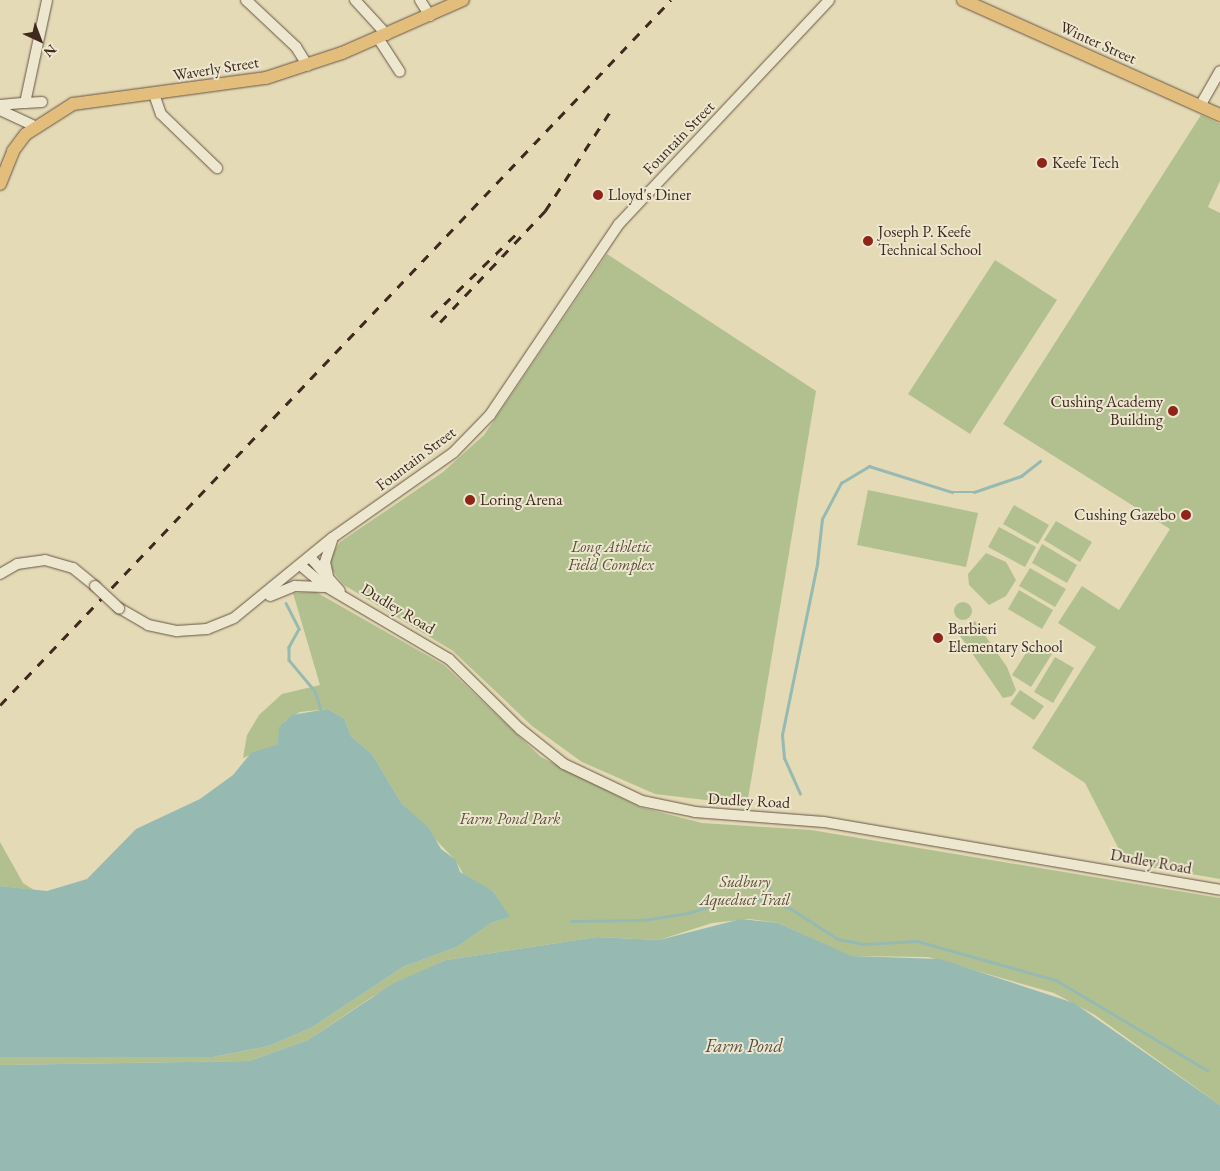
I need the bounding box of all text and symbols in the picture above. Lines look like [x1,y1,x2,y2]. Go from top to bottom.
north arrow [15,15,65,65]
street label: Winter Street [1057,18,1139,68]
text: N [40,41,61,61]
street label: Waverly Street [172,53,260,85]
street label: Fountain Street [639,97,719,179]
place label: Keefe Tech [1052,153,1119,173]
marker: Keefe Tech [1036,157,1048,169]
place label: Lloyd's Diner [608,185,691,205]
marker: Lloyd's Diner [592,189,604,201]
place label: Joseph P. Keefe Technical School [878,222,982,260]
marker: Joseph P. Keefe Technical School [862,235,874,247]
place label: Cushing Academy Building [1050,392,1163,430]
marker: Cushing Academy Building [1167,405,1179,417]
street label: Fountain Street [372,423,460,495]
place label: Loring Arena [480,490,563,510]
marker: Loring Arena [464,494,476,506]
place label: Cushing Gazebo [1074,505,1176,525]
marker: Cushing Gazebo [1180,509,1192,521]
park label: Long Athletic Field Complex [568,537,654,575]
street label: Dudley Road [358,580,438,638]
place label: Barbieri Elementary School [948,619,1063,657]
marker: Barbieri Elementary School [932,632,944,644]
street label: Dudley Road [707,789,791,813]
park label: Farm Pond Park [459,809,561,829]
street label: Dudley Road [1109,845,1193,879]
park label: Sudbury Aqueduct Trail [700,872,790,910]
water label: Farm Pond [705,1035,783,1057]

